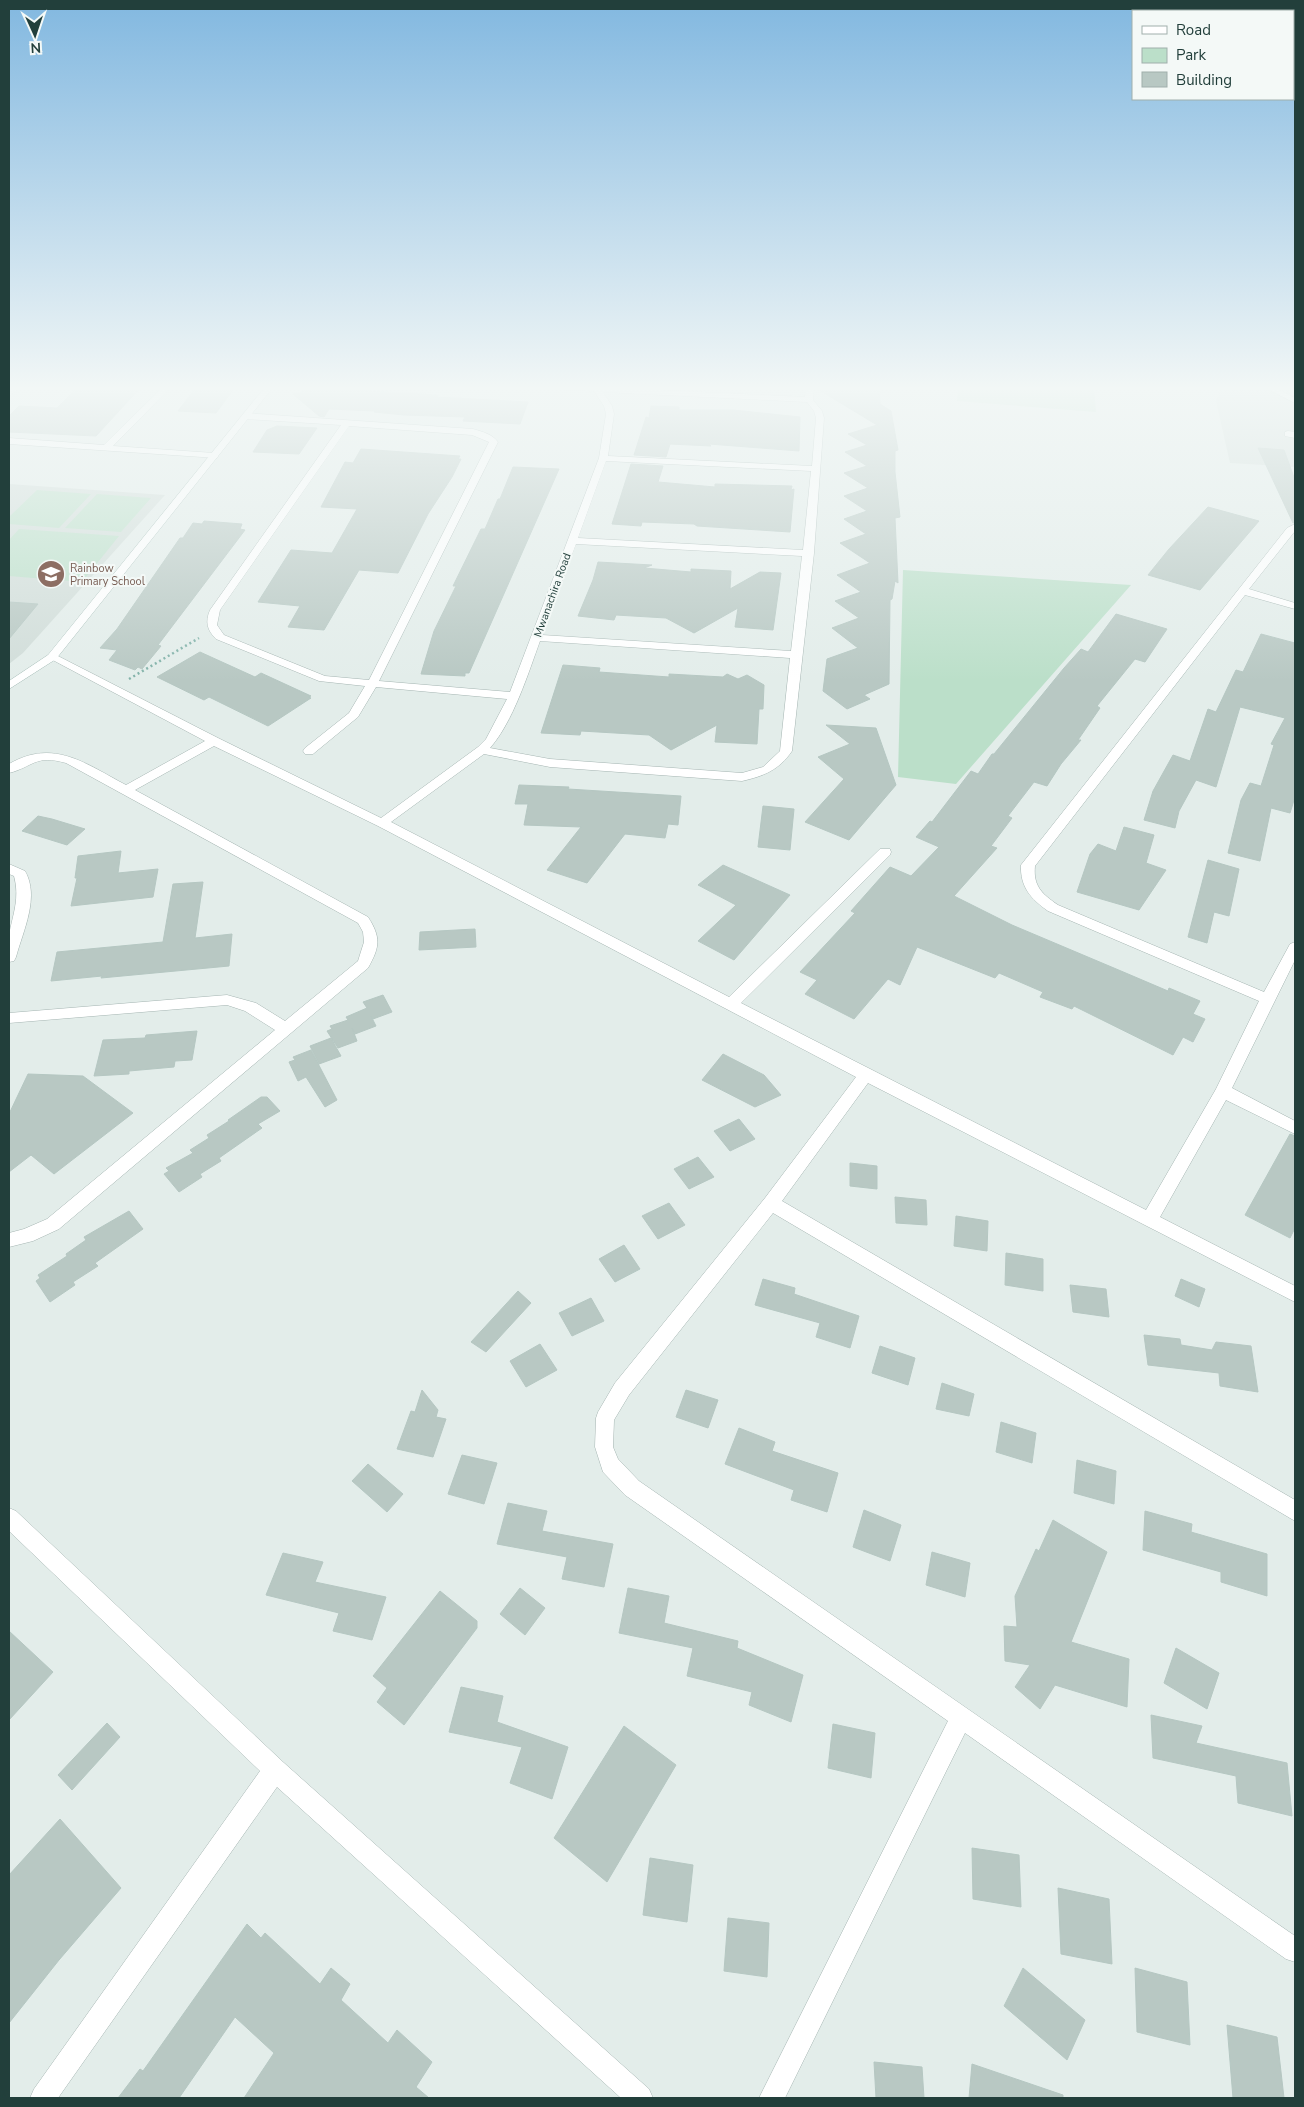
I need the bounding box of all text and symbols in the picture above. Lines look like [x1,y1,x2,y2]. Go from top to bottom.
north arrow [10,10,60,60]
legend [1132,10,1294,100]
text: Road [1176,20,1211,40]
text: N [30,38,41,57]
text: Park [1176,45,1206,65]
text: Building [1176,70,1232,90]
street label: Mwanachira Road [530,551,575,639]
school or university icon: Rainbow Primary School [36,559,66,589]
place label: Rainbow Primary School [70,561,146,589]

